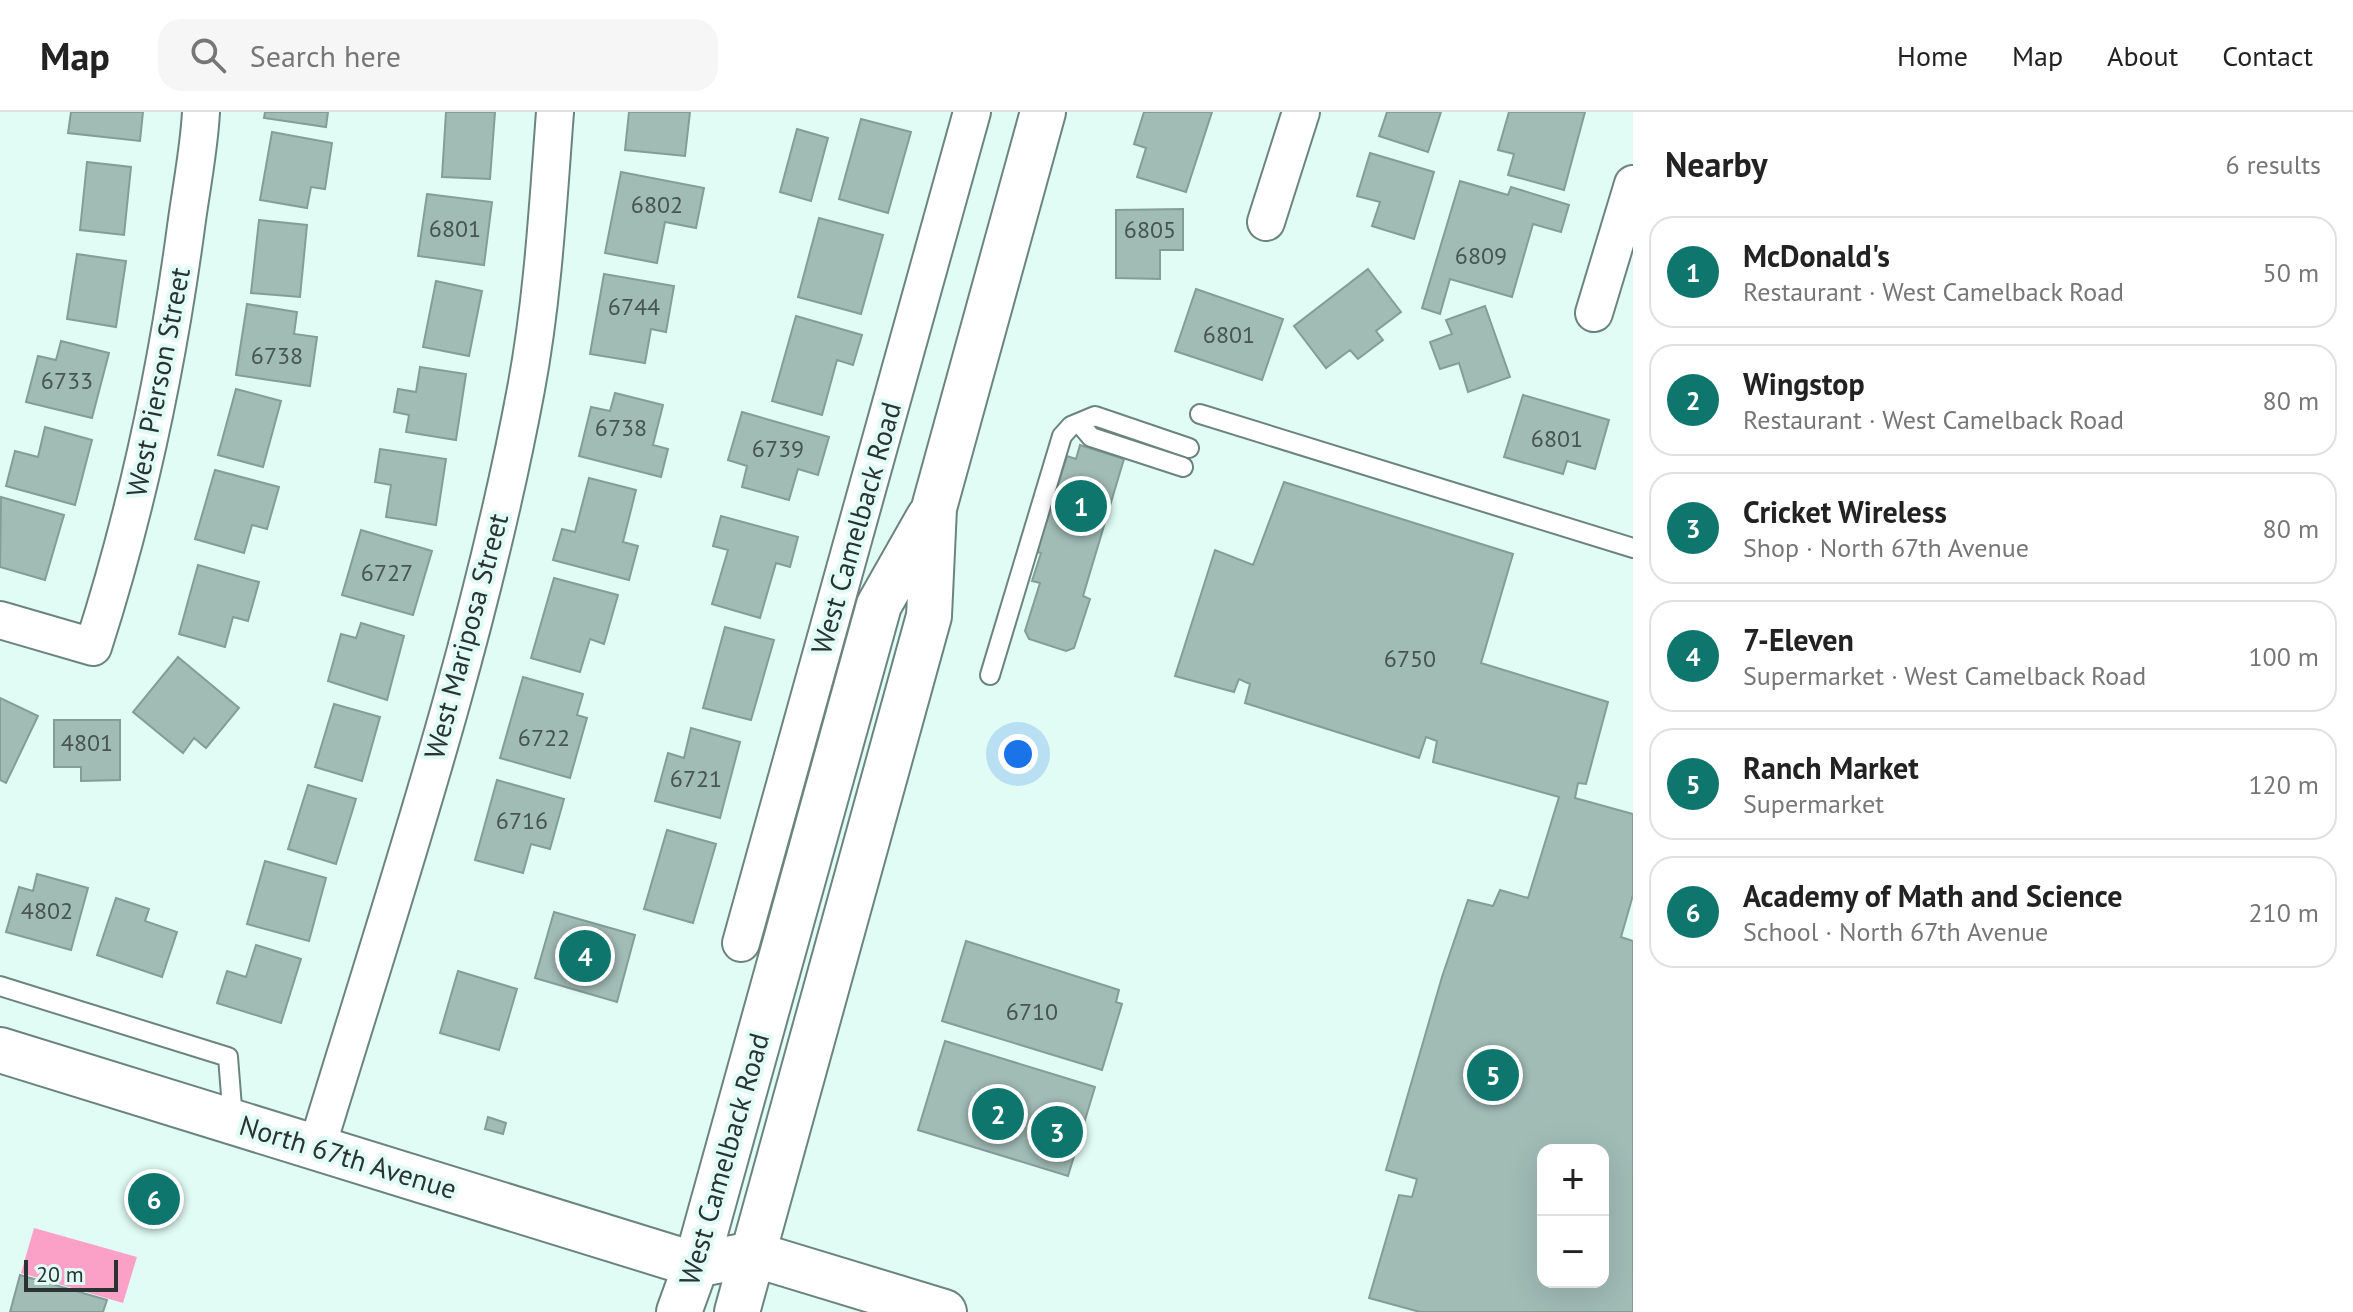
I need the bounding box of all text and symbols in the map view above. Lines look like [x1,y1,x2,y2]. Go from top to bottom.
search box [158,19,718,91]
text: Map [40,31,110,80]
icon: search [186,33,230,77]
text: Search here [250,36,401,75]
text: Home [1897,37,1968,74]
text: Map [2012,37,2063,74]
text: About [2107,37,2178,74]
text: Contact [2222,37,2313,74]
text: Nearby [1665,142,1767,186]
text: 6 results [2226,148,2321,181]
house number: 6802 [631,189,683,220]
house number: 6801 [429,213,481,244]
house number: 6805 [1124,214,1176,245]
text: McDonald's [1743,236,1890,275]
house number: 6809 [1455,240,1507,271]
text: 1 [1686,256,1700,289]
text: 50 m [2263,256,2319,289]
street label: West Pierson Street [117,264,198,500]
text: Restaurant · West Camelback Road [1743,275,2124,308]
house number: 6744 [608,291,660,322]
house number: 6801 [1203,319,1255,350]
house number: 6738 [251,340,303,371]
text: Wingstop [1743,364,1865,403]
house number: 6733 [41,365,93,396]
text: 2 [1686,384,1700,417]
text: 80 m [2263,384,2319,417]
street label: West Camelback Road [802,398,909,658]
text: Restaurant · West Camelback Road [1743,403,2124,436]
house number: 6738 [595,412,647,443]
house number: 6801 [1531,423,1583,454]
house number: 6739 [752,433,804,464]
pin: 1 [1055,476,1107,536]
text: Cricket Wireless [1743,492,1947,531]
street label: West Mariposa Street [415,508,516,763]
text: 3 [1686,512,1700,545]
text: 80 m [2263,512,2319,545]
text: Shop · North 67th Avenue [1743,531,2029,564]
house number: 6727 [361,557,413,588]
text: 7-Eleven [1743,620,1854,659]
text: 4 [1686,640,1700,673]
text: 100 m [2248,640,2319,673]
house number: 6750 [1384,643,1436,674]
text: Supermarket · West Camelback Road [1743,659,2146,692]
house number: 6722 [518,722,570,753]
house number: 4801 [61,727,113,758]
your location [998,734,1038,774]
text: Ranch Market [1743,748,1919,787]
house number: 6721 [670,763,722,794]
text: 5 [1686,768,1700,801]
text: 120 m [2248,768,2319,801]
text: Supermarket [1743,787,1884,820]
house number: 6716 [496,805,548,836]
text: Academy of Math and Science [1743,876,2122,915]
house number: 4802 [21,895,73,926]
text: 6 [1686,896,1700,929]
text: 210 m [2248,896,2319,929]
text: School · North 67th Avenue [1743,915,2048,948]
pin: 4 [559,926,611,986]
house number: 6710 [1006,996,1058,1027]
street label: West Camelback Road [670,1029,777,1289]
pin: 5 [1467,1045,1519,1105]
pin: 2 [972,1084,1024,1144]
pin: 3 [1031,1102,1083,1162]
street label: North 67th Avenue [235,1106,461,1207]
map controls [1537,1144,1609,1288]
button: + [1537,1144,1609,1216]
pin: 6 [128,1169,180,1229]
button: − [1537,1216,1609,1288]
scale bar [24,1256,118,1292]
text: 20 m [36,1260,84,1288]

